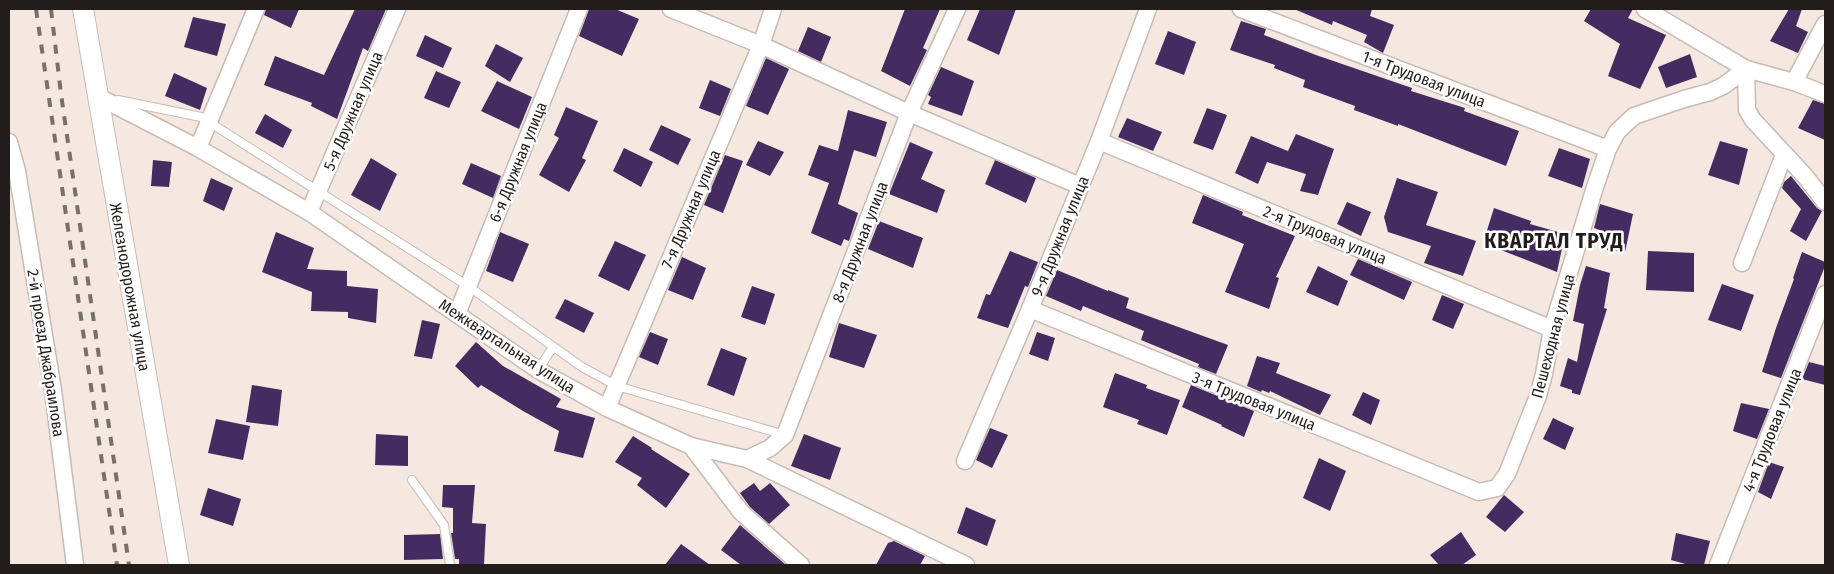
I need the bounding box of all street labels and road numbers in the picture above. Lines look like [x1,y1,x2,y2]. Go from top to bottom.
street label: 1-я Трудовая улица [1360,47,1488,111]
street label: 5-я Дружная улица [319,48,387,173]
street label: 6-я Дружная улица [485,99,551,225]
street label: 7-я Дружная улица [657,147,725,271]
street label: 9-я Дружная улица [1027,173,1093,299]
street label: 8-я Дружная улица [828,179,892,305]
street label: Железнодорожная улица [106,201,154,373]
street label: 2-я Трудовая улица [1261,202,1390,268]
street label: 2-й проезд Джабраилова [23,268,69,438]
street label: Пешеходная улица [1527,272,1579,400]
street label: Межквартальная улица [435,295,579,397]
street label: 4-я Трудовая улица [1738,365,1806,495]
street label: 3-я Трудовая улица [1190,368,1319,434]

